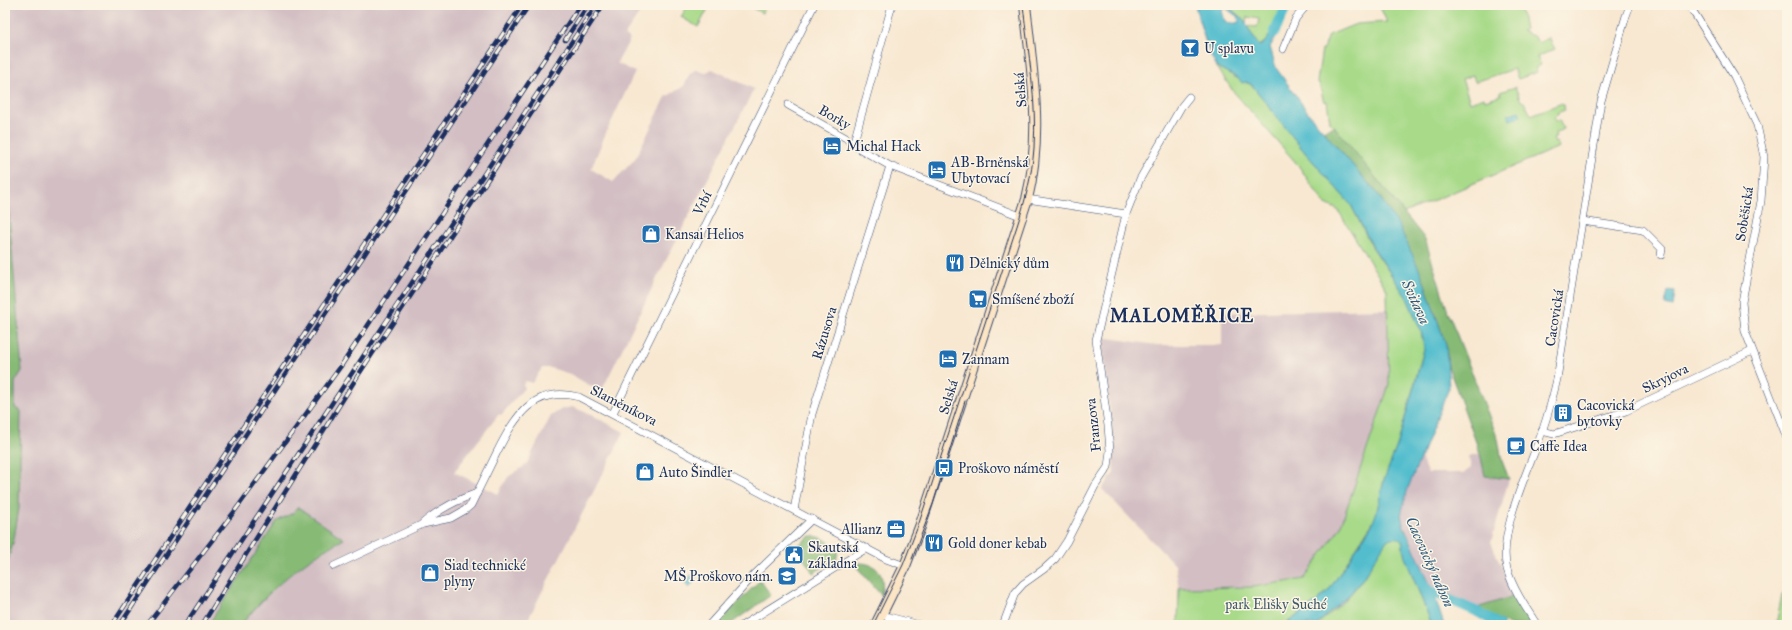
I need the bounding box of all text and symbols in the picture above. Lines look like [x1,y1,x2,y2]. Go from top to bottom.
bar icon: U splavu [1179,37,1201,59]
place label: U splavu [1204,40,1254,57]
street label: Selská [1010,72,1030,108]
street label: Borky [816,101,854,134]
hotel icon: Michal Hack [821,135,843,157]
place label: Michal Hack [846,138,922,155]
place label: AB-Brněnská Ubytovací [950,154,1028,187]
hotel icon: AB-Brněnská Ubytovací [926,159,948,181]
street label: Soběšická [1732,185,1757,243]
street label: Vrbí [689,187,716,219]
shop icon: Kansai Helios [640,223,662,245]
place label: Kansai Helios [665,226,744,243]
restaurant icon: Dělnický dům [944,252,966,274]
place label: Dělnický dům [969,255,1050,272]
water label: Svitava [1397,276,1434,327]
supermarket icon: Smíšené zboží [967,288,989,310]
street label: Cacovická [1542,288,1567,348]
place label: Smíšené zboží [992,291,1075,308]
district label: MALOMĚŘICE [1110,304,1254,327]
street label: Rázusova [808,305,841,362]
hotel icon: Zannam [937,348,959,370]
place label: Zannam [962,351,1010,368]
street label: Skryjova [1639,360,1691,397]
street label: Selská [935,378,962,416]
street label: Slaměníkova [588,381,660,430]
street label: Franzova [1082,397,1105,453]
place label: Cacovická bytovky [1577,397,1634,430]
building icon: Cacovická bytovky [1552,402,1574,424]
cafe icon: Caffe Idea [1505,435,1527,457]
place label: Caffe Idea [1530,438,1587,455]
bus stop icon: Proškovo náměstí [933,457,955,479]
place label: Proškovo náměstí [958,460,1060,477]
shop icon: Auto Šindler [634,461,656,483]
place label: Auto Šindler [658,462,733,481]
water label: Cacovický náhon [1402,514,1458,610]
office icon: Allianz [885,518,907,540]
place label: Allianz [840,521,883,538]
restaurant icon: Gold doner kebab [923,532,945,554]
place label: Gold doner kebab [948,535,1047,552]
place label: Skautská základna [808,539,858,572]
public building icon: Skautská základna [783,544,805,566]
place label: Siad technické plyny [443,557,526,590]
shop icon: Siad technické plyny [419,562,441,584]
school or university icon: MŠ Proškovo nám. [776,565,798,587]
place label: MŠ Proškovo nám. [664,566,773,585]
park label: park Elišky Suché [1224,596,1327,613]

